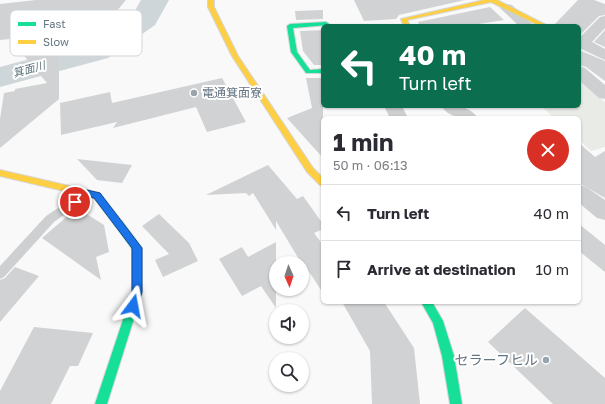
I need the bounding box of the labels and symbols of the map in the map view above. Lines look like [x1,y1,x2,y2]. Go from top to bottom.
legend [10,10,142,56]
text: Fast [43,17,66,30]
text: Slow [43,35,69,48]
water label: 箕面川 [11,58,47,79]
place label: 電通箕面寮 [202,85,262,100]
marker: 電通箕面寮 [189,88,199,98]
pin [58,185,92,219]
north arrow [269,256,309,296]
position arrow [112,285,154,327]
place label: セラーフヒル [455,351,538,368]
marker: セラーフヒル [541,355,551,365]

